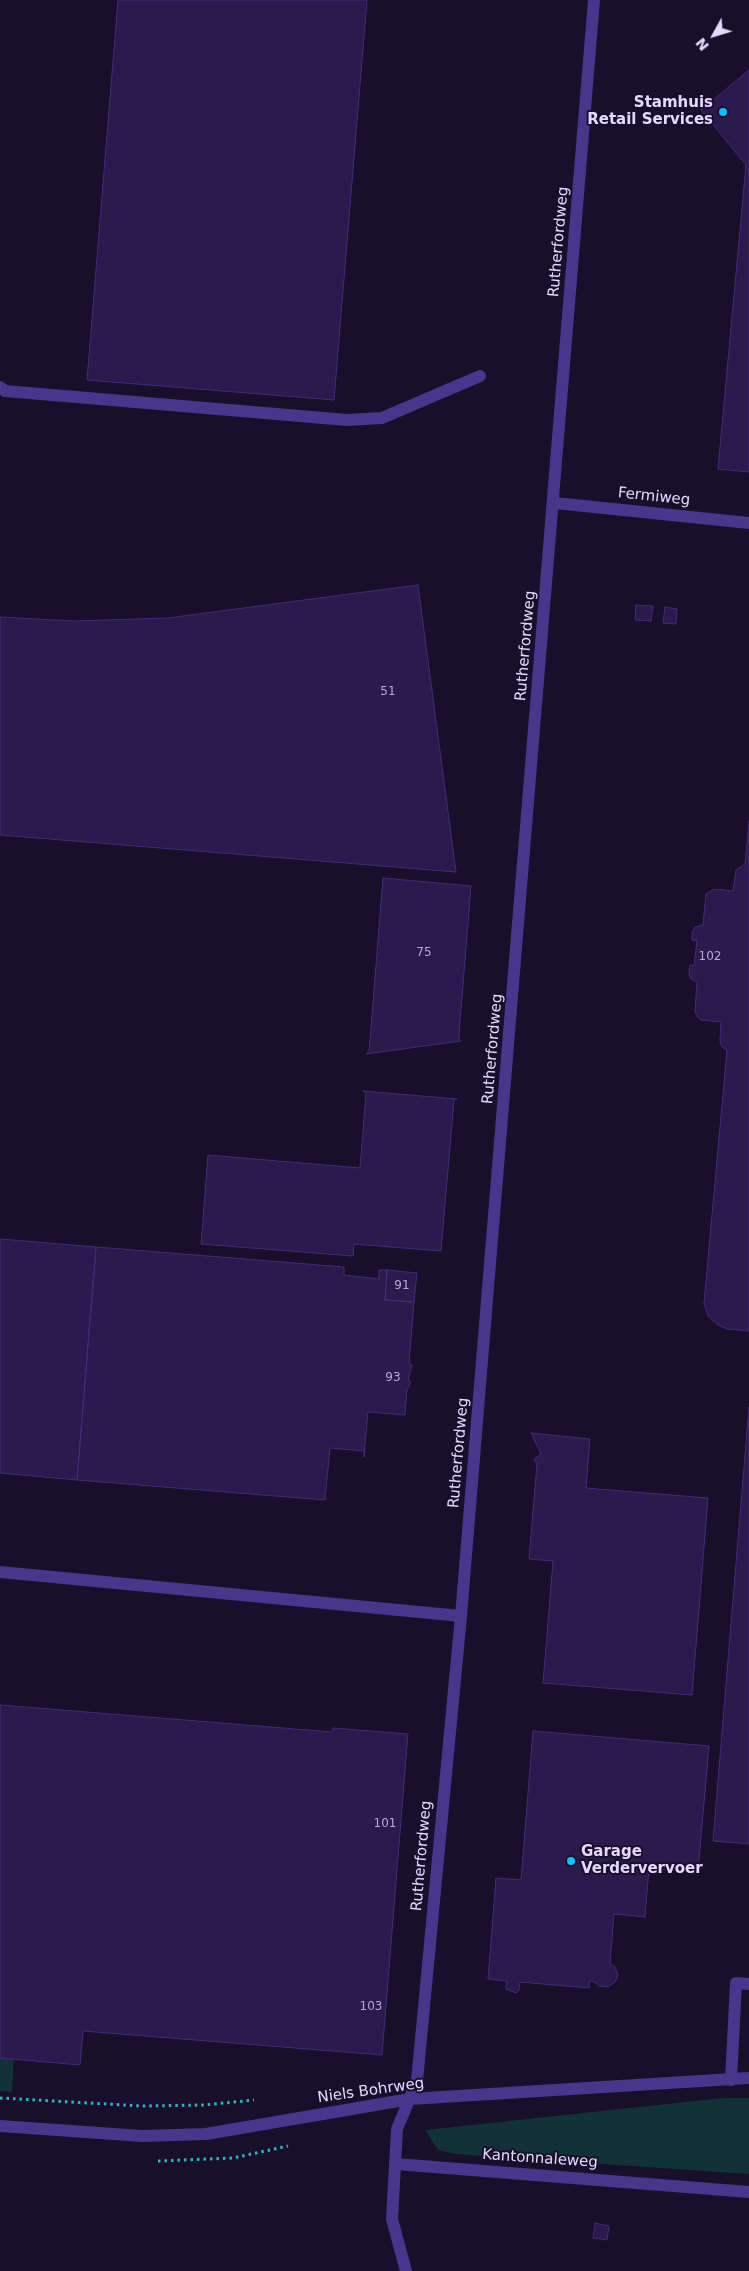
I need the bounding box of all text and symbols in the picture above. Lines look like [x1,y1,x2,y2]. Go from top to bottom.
north arrow [689,10,739,60]
text: N [692,35,712,54]
place label: Stamhuis Retail Services [587,94,713,129]
marker: Stamhuis Retail Services [717,106,729,118]
street label: Rutherfordweg [545,186,573,298]
street label: Fermiweg [617,484,691,510]
street label: Rutherfordweg [512,590,540,702]
house number: 51 [380,685,396,699]
house number: 75 [416,946,432,960]
house number: 102 [699,950,721,964]
street label: Rutherfordweg [479,993,507,1105]
house number: 91 [394,1279,410,1293]
house number: 93 [385,1371,401,1385]
street label: Rutherfordweg [445,1397,473,1509]
street label: Rutherfordweg [408,1800,436,1912]
house number: 101 [374,1817,396,1831]
place label: Garage Verdervervoer [581,1843,703,1878]
marker: Garage Verdervervoer [565,1855,577,1867]
house number: 103 [360,2000,382,2014]
street label: Niels Bohrweg [317,2075,425,2107]
street label: Kantonnaleweg [482,2146,598,2172]

